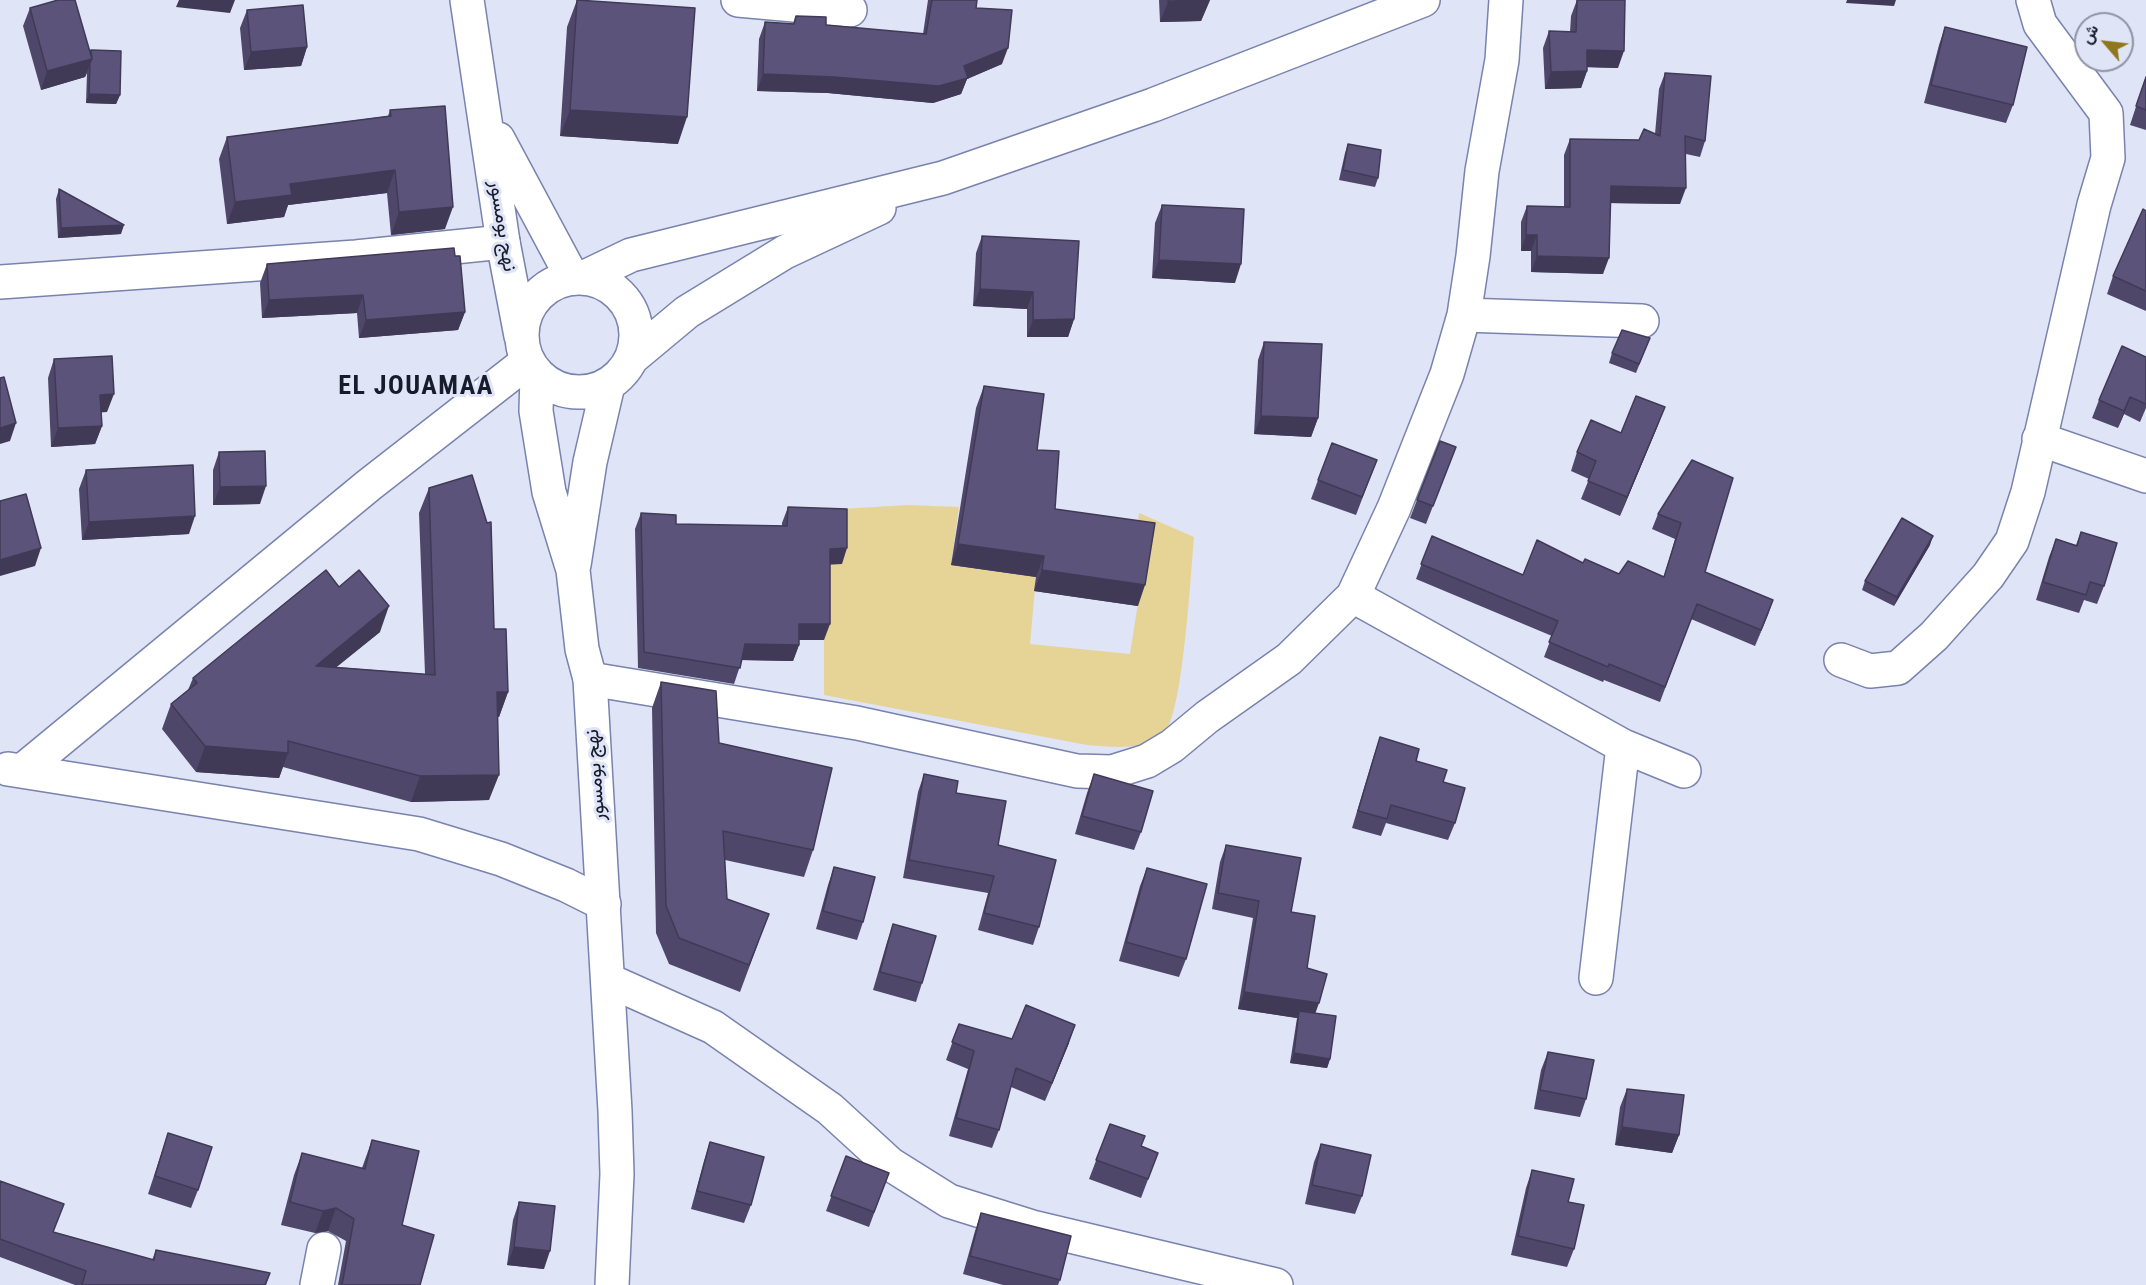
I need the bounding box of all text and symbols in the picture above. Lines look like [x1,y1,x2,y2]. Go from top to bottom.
north arrow [2074,12,2134,72]
text: ش [2077,21,2102,47]
street label: نهج بومسور [483,179,521,273]
district label: EL JOUAMAA [338,371,494,403]
street label: نهج بومسور [581,728,611,822]

